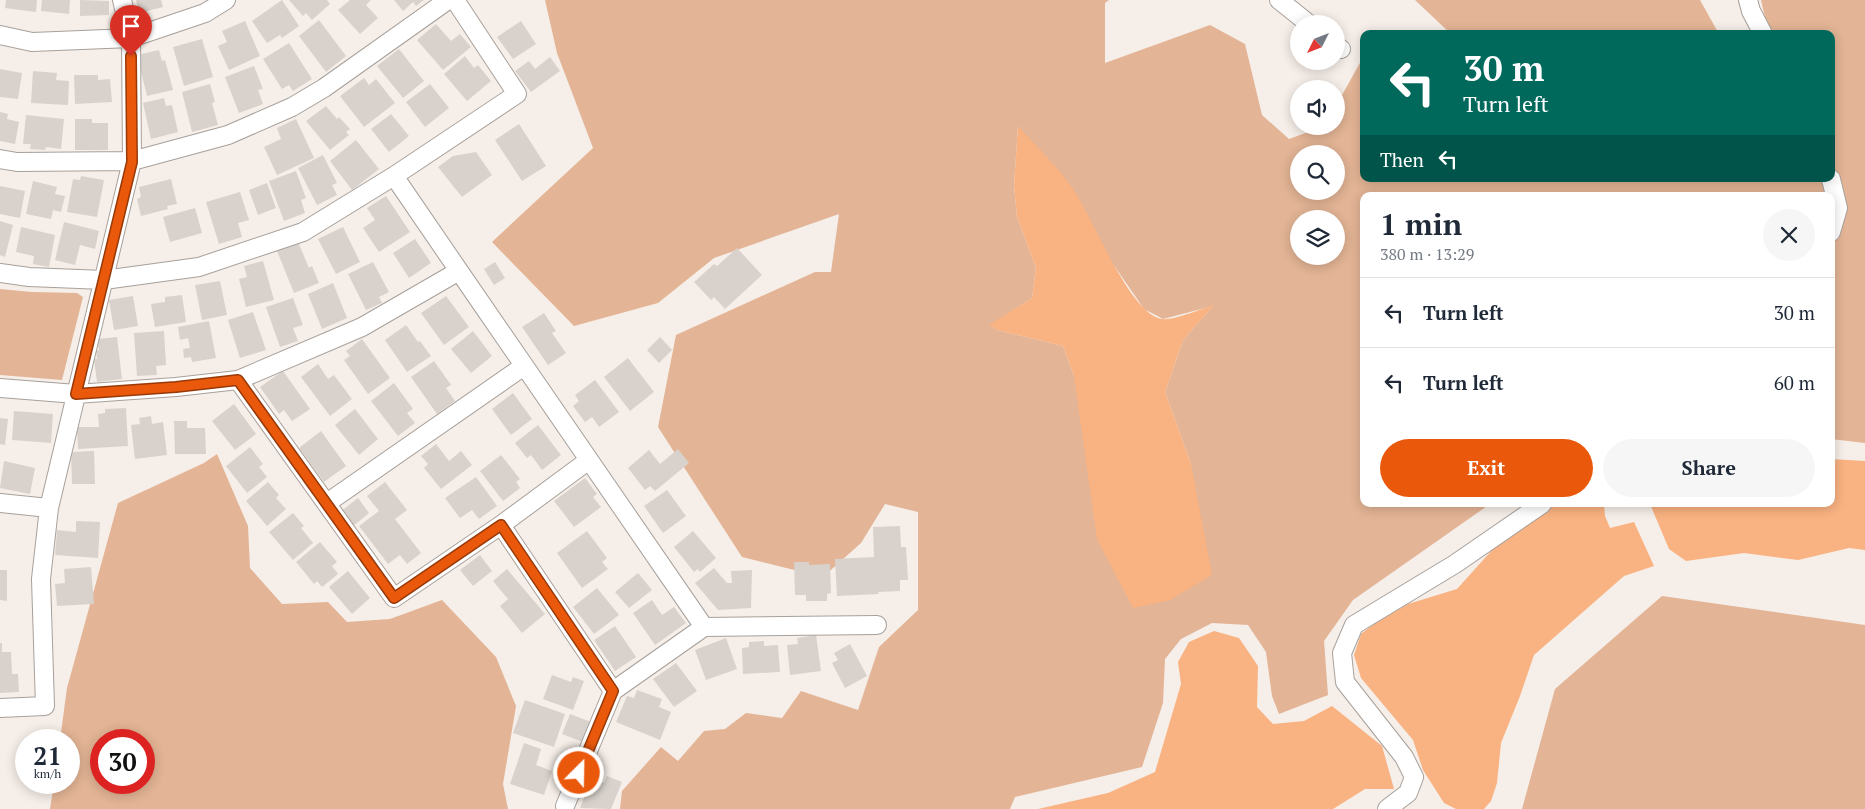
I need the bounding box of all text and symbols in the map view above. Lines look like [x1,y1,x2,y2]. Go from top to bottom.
pin [110,5,152,56]
icon: arrive [117,12,145,40]
north arrow [1290,15,1345,70]
map controls [1290,15,1345,265]
text: 30 m [1463,45,1544,91]
icon: left [1380,50,1445,115]
button: sound [1290,80,1345,135]
text: Turn left [1463,89,1549,118]
button: search [1290,145,1345,200]
icon: left [1434,145,1462,173]
text: Then [1380,147,1424,172]
text: 1 min [1380,204,1462,244]
button: close [1763,209,1815,261]
button: layers [1290,210,1345,265]
text: 380 m · 13:29 [1380,243,1474,265]
icon: left [1380,299,1408,327]
text: Turn left [1423,300,1504,325]
text: 30 m [1774,300,1815,325]
icon: left [1380,369,1408,397]
text: Turn left [1423,370,1504,395]
text: 60 m [1774,370,1815,395]
button: Exit [1380,439,1593,497]
button: Share [1603,439,1815,497]
speed limit sign: 30 [90,729,155,794]
text: 21 [33,739,62,772]
position arrow [552,746,604,798]
text: km/h [34,766,61,781]

